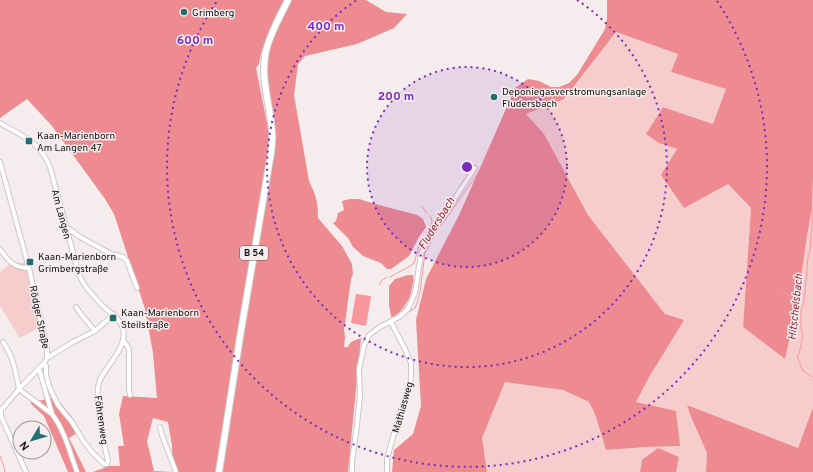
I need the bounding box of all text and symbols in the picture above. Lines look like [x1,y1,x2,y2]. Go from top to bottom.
marker: Grimberg [179,7,189,17]
place label: Grimberg [192,7,234,20]
text: 400 m [307,19,345,35]
text: 600 m [177,33,213,49]
place label: Deponiegasverstromungsanlage Fludersbach [502,86,646,111]
text: 200 m [378,89,414,105]
marker: Deponiegasverstromungsanlage Fludersbach [489,92,499,102]
place label: Kaan-Marienborn Am Langen 47 [37,130,115,155]
marker: Kaan-Marienborn Am Langen 47 [24,136,34,146]
centre of rings [460,160,474,174]
street label: Am Langen [48,188,73,241]
water label: Fludersbach [415,195,458,252]
road number: B 54 [240,246,268,260]
place label: Kaan-Marienborn Grimbergstraße [38,251,116,276]
marker: Kaan-Marienborn Grimbergstraße [25,257,35,267]
water label: Hitschelsbach [786,273,806,341]
street label: Rödger Straße [25,284,52,350]
place label: Kaan-Marienborn Steilstraße [121,307,199,332]
marker: Kaan-Marienborn Steilstraße [108,313,118,323]
street label: Mathiasweg [390,380,417,435]
street label: Föhrenweg [91,395,110,446]
north arrow [12,420,52,460]
text: N [17,438,33,453]

